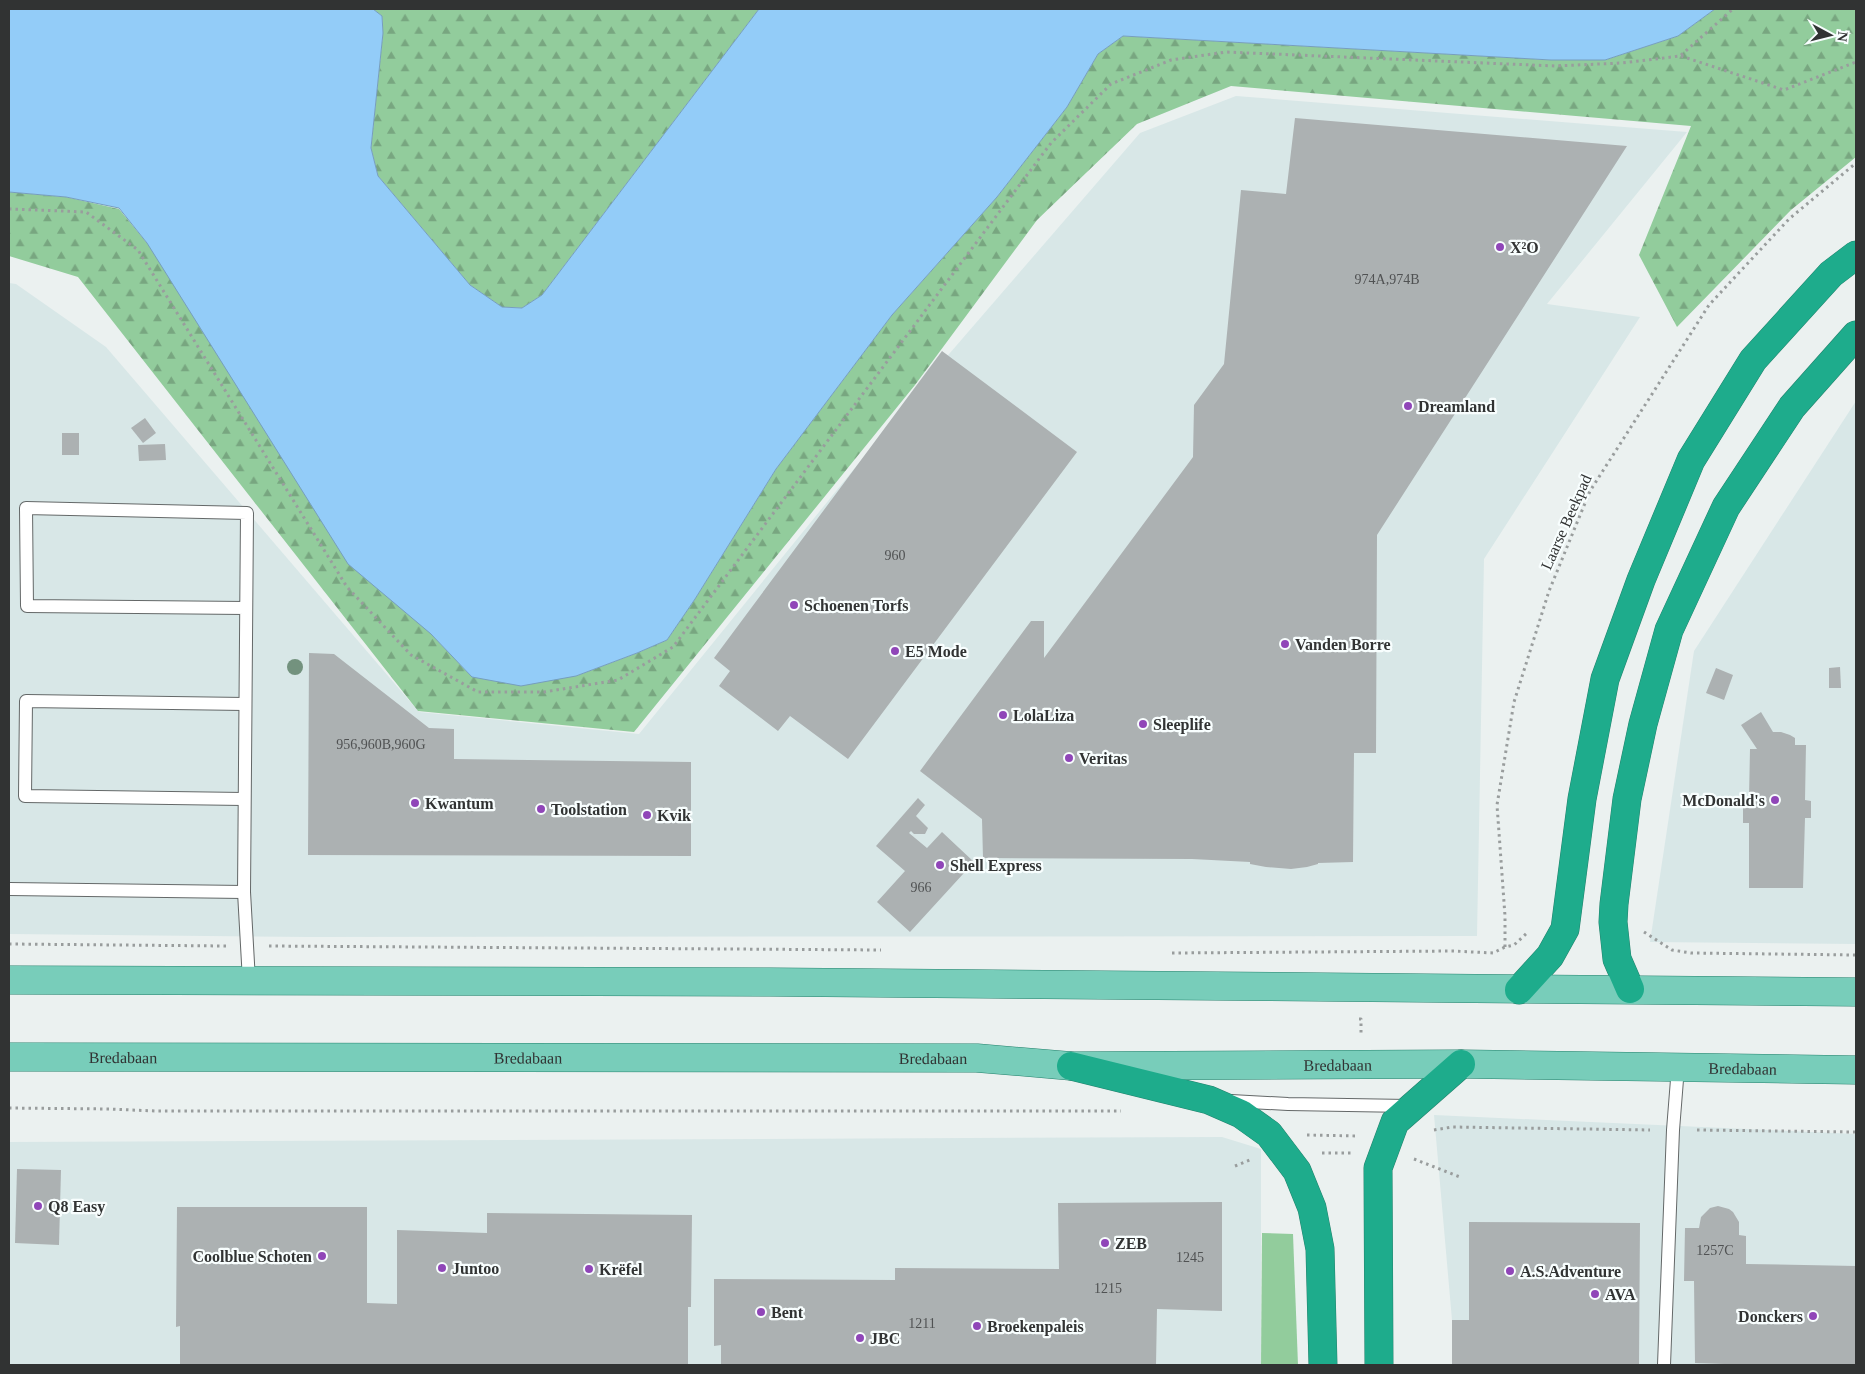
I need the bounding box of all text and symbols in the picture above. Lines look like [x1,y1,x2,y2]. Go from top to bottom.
north arrow [1805,10,1855,60]
text: N [1834,31,1850,42]
place label: X²O [1510,239,1539,256]
marker: X²O [1494,241,1506,253]
house number: 974A,974B [1355,272,1419,287]
place label: Dreamland [1418,398,1495,415]
marker: Dreamland [1402,400,1414,412]
street label: Laarse Beekpad [1537,472,1596,573]
house number: 960 [885,548,906,563]
place label: Schoenen Torfs [804,597,908,614]
marker: Schoenen Torfs [788,599,800,611]
place label: Vanden Borre [1295,636,1391,653]
marker: Vanden Borre [1279,638,1291,650]
place label: E5 Mode [905,643,967,660]
marker: E5 Mode [889,645,901,657]
place label: LolaLiza [1013,707,1074,724]
marker: LolaLiza [997,709,1009,721]
place label: Sleeplife [1153,716,1211,734]
marker: Sleeplife [1137,718,1149,730]
house number: 956,960B,960G [336,737,426,752]
place label: Veritas [1079,750,1127,767]
marker: Veritas [1063,752,1075,764]
place label: McDonald's [1682,792,1765,809]
marker: McDonald's [1769,794,1781,806]
place label: Kwantum [425,795,494,812]
marker: Kwantum [409,797,421,809]
place label: Toolstation [551,801,627,818]
marker: Toolstation [535,803,547,815]
place label: Kvik [657,807,691,824]
marker: Kvik [641,809,653,821]
place label: Shell Express [950,857,1042,875]
marker: Shell Express [934,859,946,871]
house number: 966 [911,880,932,895]
street label: Bredabaan [89,1049,157,1066]
street label: Bredabaan [494,1049,562,1066]
street label: Bredabaan [899,1049,967,1066]
street label: Bredabaan [1303,1056,1372,1073]
street label: Bredabaan [1708,1059,1777,1077]
place label: Q8 Easy [48,1198,105,1216]
marker: Q8 Easy [32,1200,44,1212]
place label: ZEB [1115,1235,1147,1252]
marker: ZEB [1099,1237,1111,1249]
house number: 1257C [1696,1243,1734,1258]
place label: Coolblue Schoten [192,1248,312,1265]
marker: Coolblue Schoten [316,1250,328,1262]
house number: 1245 [1176,1250,1204,1265]
place label: Juntoo [452,1260,499,1277]
place label: Krëfel [599,1261,643,1278]
marker: Juntoo [436,1262,448,1274]
marker: Krëfel [583,1263,595,1275]
place label: A.S.Adventure [1520,1263,1621,1280]
marker: A.S.Adventure [1504,1265,1516,1277]
house number: 1215 [1094,1281,1122,1296]
place label: AVA [1605,1286,1636,1303]
marker: AVA [1589,1288,1601,1300]
place label: Bent [771,1304,804,1321]
marker: Bent [755,1306,767,1318]
place label: Donckers [1738,1308,1803,1325]
marker: Donckers [1807,1310,1819,1322]
house number: 1211 [908,1316,936,1331]
place label: Broekenpaleis [987,1318,1084,1336]
marker: Broekenpaleis [971,1320,983,1332]
place label: JBC [870,1330,900,1347]
marker: JBC [854,1332,866,1344]

